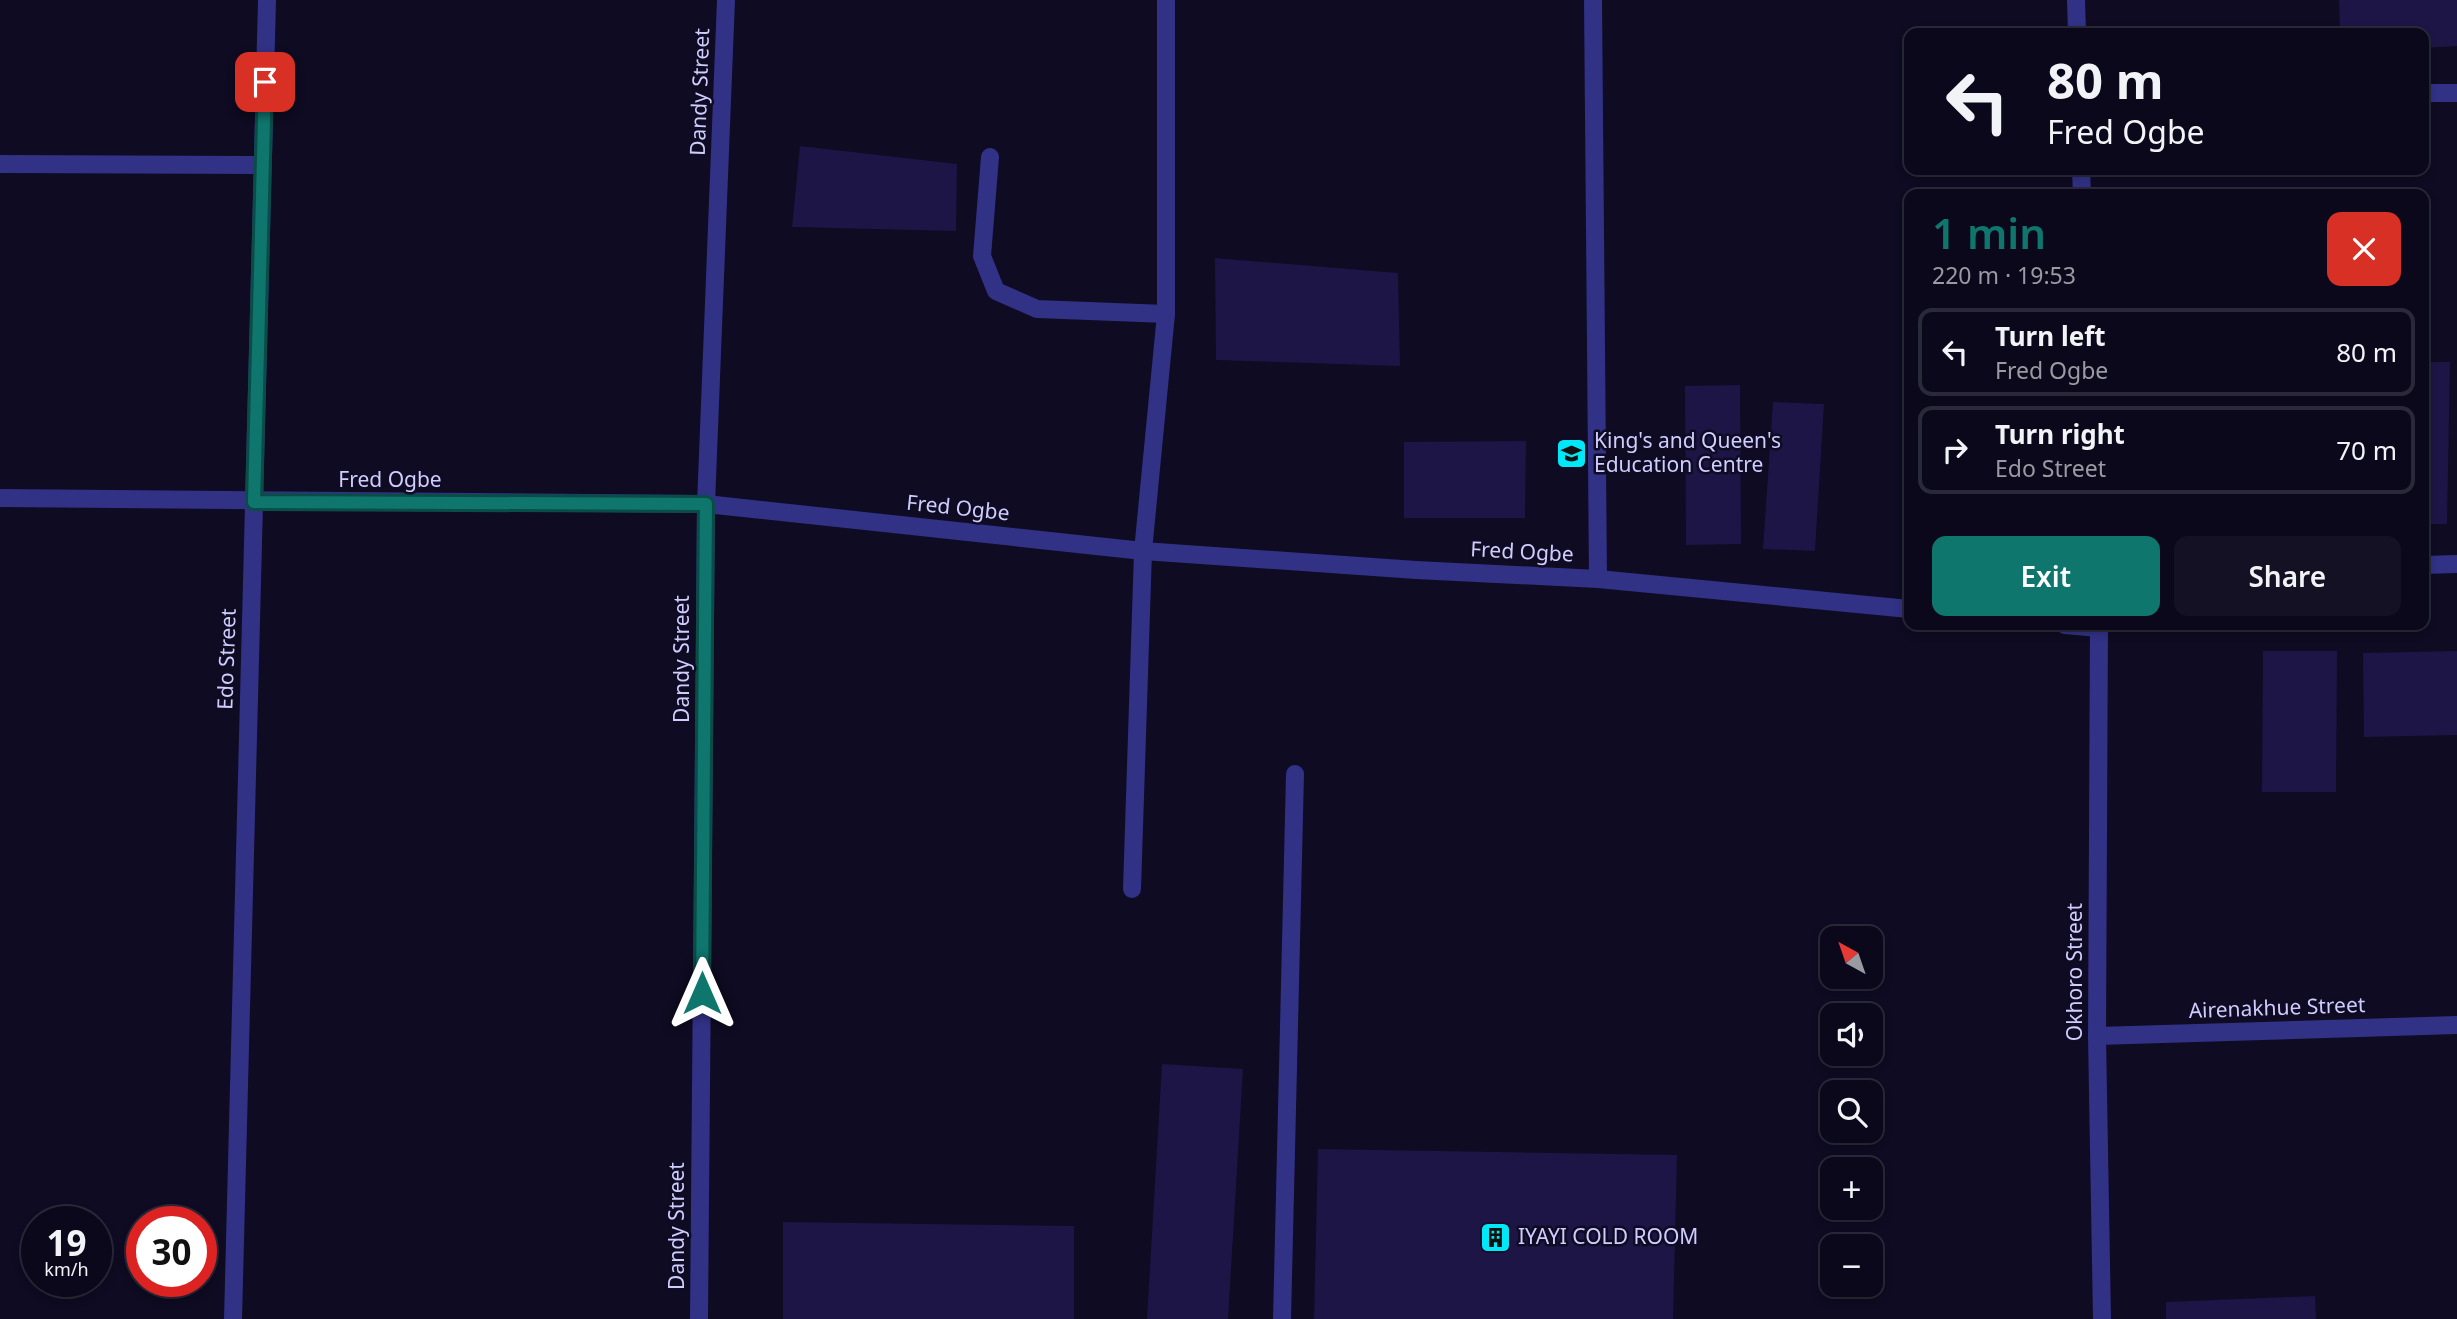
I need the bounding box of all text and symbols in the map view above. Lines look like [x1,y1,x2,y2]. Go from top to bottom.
street label: Dandy Street [683,27,715,156]
text: 80 m [2047,47,2164,113]
pin [235,52,295,112]
icon: left [1932,56,2023,147]
icon: arrive [246,63,284,101]
text: Fred Ogbe [2047,110,2205,153]
text: 1 min [1932,204,2046,261]
button: close [2327,212,2401,286]
text: 220 m · 19:53 [1932,259,2076,291]
text: Turn left [1995,318,2106,354]
icon: left [1936,333,1974,371]
text: 80 m [2336,334,2397,370]
text: Fred Ogbe [1995,354,2108,386]
text: Turn right [1995,416,2125,452]
place label: King's and Queen's Education Centre [1594,426,1781,478]
icon: right [1936,431,1974,469]
text: 70 m [2336,432,2397,468]
school or university icon: King's and Queen's Education Centre [1554,436,1588,470]
text: Edo Street [1995,452,2106,484]
street label: Fred Ogbe [338,465,442,493]
street label: Fred Ogbe [905,488,1011,526]
street label: Fred Ogbe [1470,534,1574,568]
button: Exit [1932,536,2160,616]
button: Share [2174,536,2401,616]
street label: Dandy Street [667,595,695,723]
street label: Edo Street [210,607,242,710]
street label: Okhoro Street [2060,902,2088,1041]
north arrow [1820,926,1883,989]
map controls [1820,926,1883,1297]
position arrow [665,956,739,1030]
street label: Airenakhue Street [2188,990,2366,1024]
button: sound [1820,1003,1883,1066]
button: search [1820,1080,1883,1143]
button: + [1820,1157,1883,1220]
street label: Dandy Street [662,1162,690,1290]
speed limit sign: 30 [126,1206,217,1297]
text: 19 [46,1219,87,1266]
building icon: IYAYI COLD ROOM [1478,1220,1512,1254]
place label: IYAYI COLD ROOM [1518,1222,1698,1250]
button: − [1820,1234,1883,1297]
text: km/h [44,1257,89,1281]

